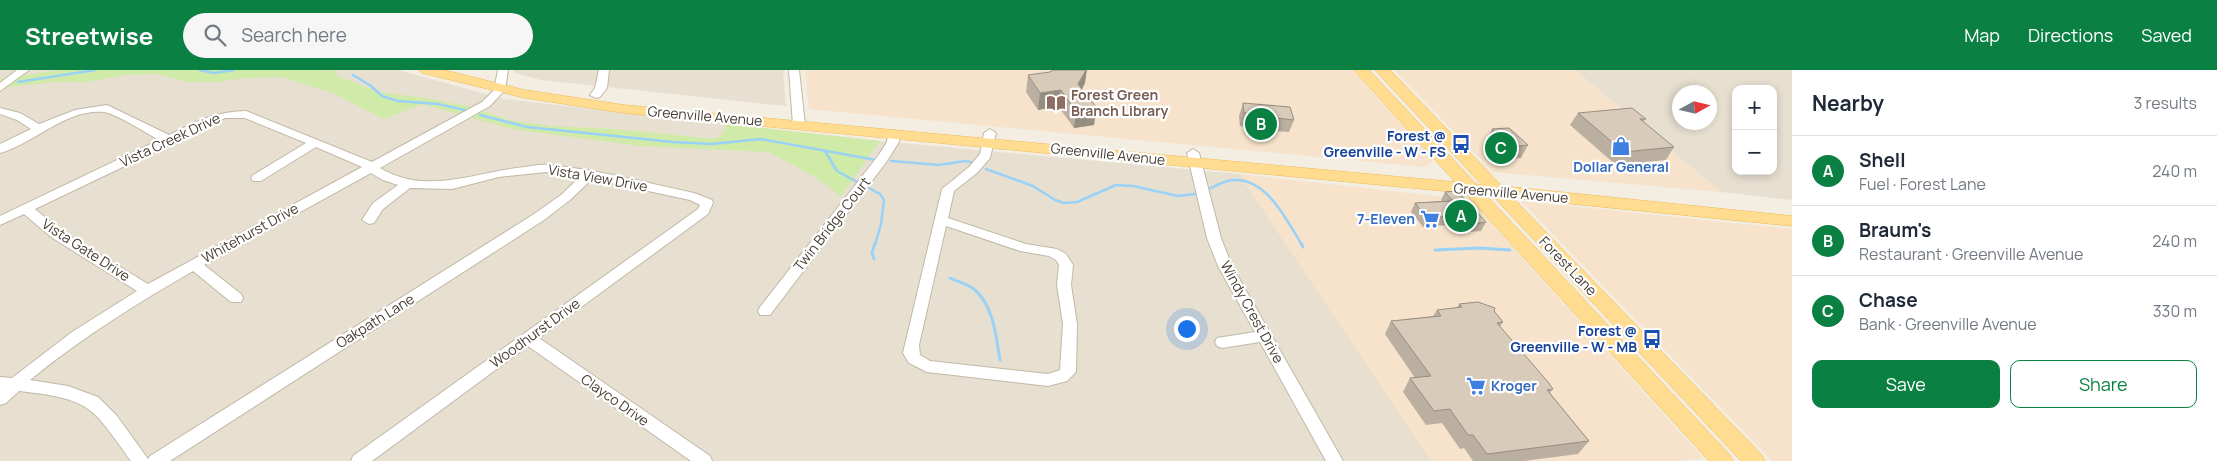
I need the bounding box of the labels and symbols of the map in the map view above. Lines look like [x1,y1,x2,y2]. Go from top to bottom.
place label: Forest Green Branch Library [1071,85,1168,120]
north arrow [1672,85,1717,130]
library icon: Forest Green Branch Library [1045,92,1067,114]
street label: Greenville Avenue [647,101,763,130]
pin: B [1245,105,1277,143]
street label: Vista Creek Drive [116,108,223,171]
place label: Forest @ Greenville - W - FS [1324,126,1446,161]
pin: C [1485,129,1517,167]
bus stop icon: Forest @ Greenville - W - FS [1450,133,1472,155]
shop icon: Dollar General [1610,135,1632,157]
street label: Greenville Avenue [1050,138,1166,169]
place label: Dollar General [1573,157,1669,176]
street label: Vista View Drive [547,159,649,196]
street label: Twin Bridge Court [789,172,875,275]
street label: Greenville Avenue [1453,178,1569,207]
pin: A [1445,197,1477,235]
street label: Whitehurst Drive [198,198,302,267]
supermarket icon: 7-Eleven [1419,208,1441,230]
place label: 7-Eleven [1357,209,1415,228]
street label: Vista Gate Drive [38,214,134,285]
street label: Forest Lane [1535,232,1601,299]
street label: Windy Crest Drive [1216,257,1288,366]
street label: Oakpath Lane [332,289,418,352]
street label: Woodhurst Drive [486,293,584,372]
your location [1174,316,1200,342]
place label: Forest @ Greenville - W - MB [1511,321,1637,356]
bus stop icon: Forest @ Greenville - W - MB [1641,328,1663,350]
street label: Clayco Drive [577,369,653,430]
supermarket icon: Kroger [1465,375,1487,397]
place label: Kroger [1491,376,1537,395]

